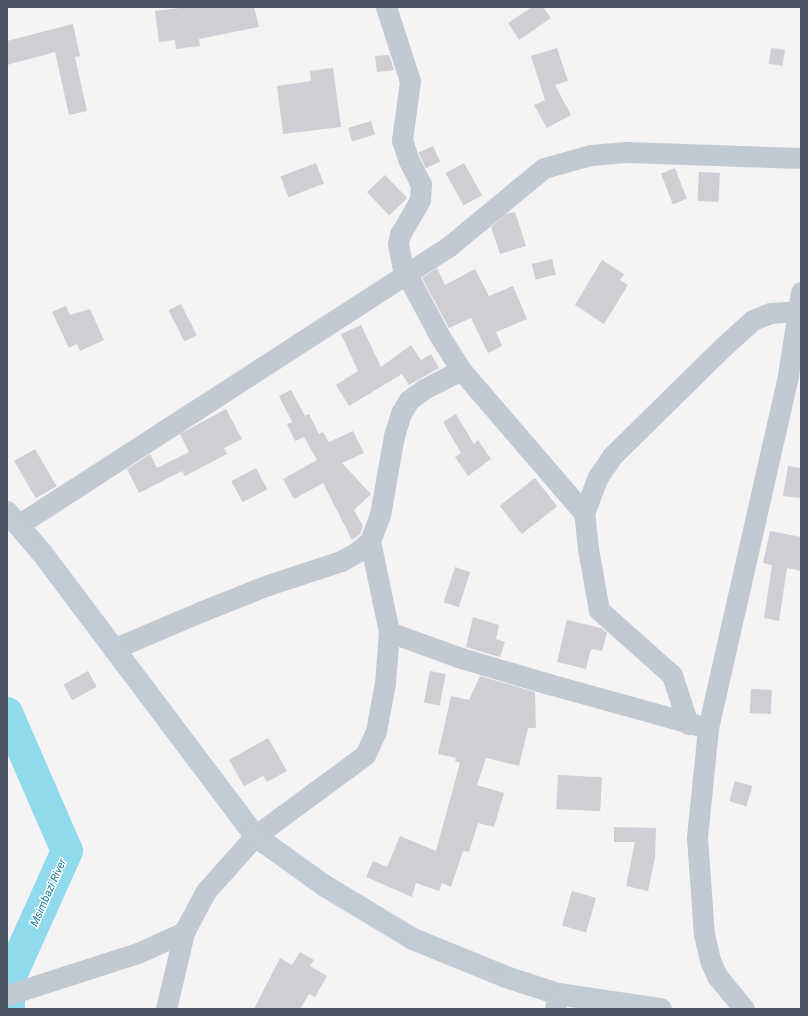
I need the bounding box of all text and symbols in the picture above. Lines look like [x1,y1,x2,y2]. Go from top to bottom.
water label: Msimbazi River [28,857,70,929]

